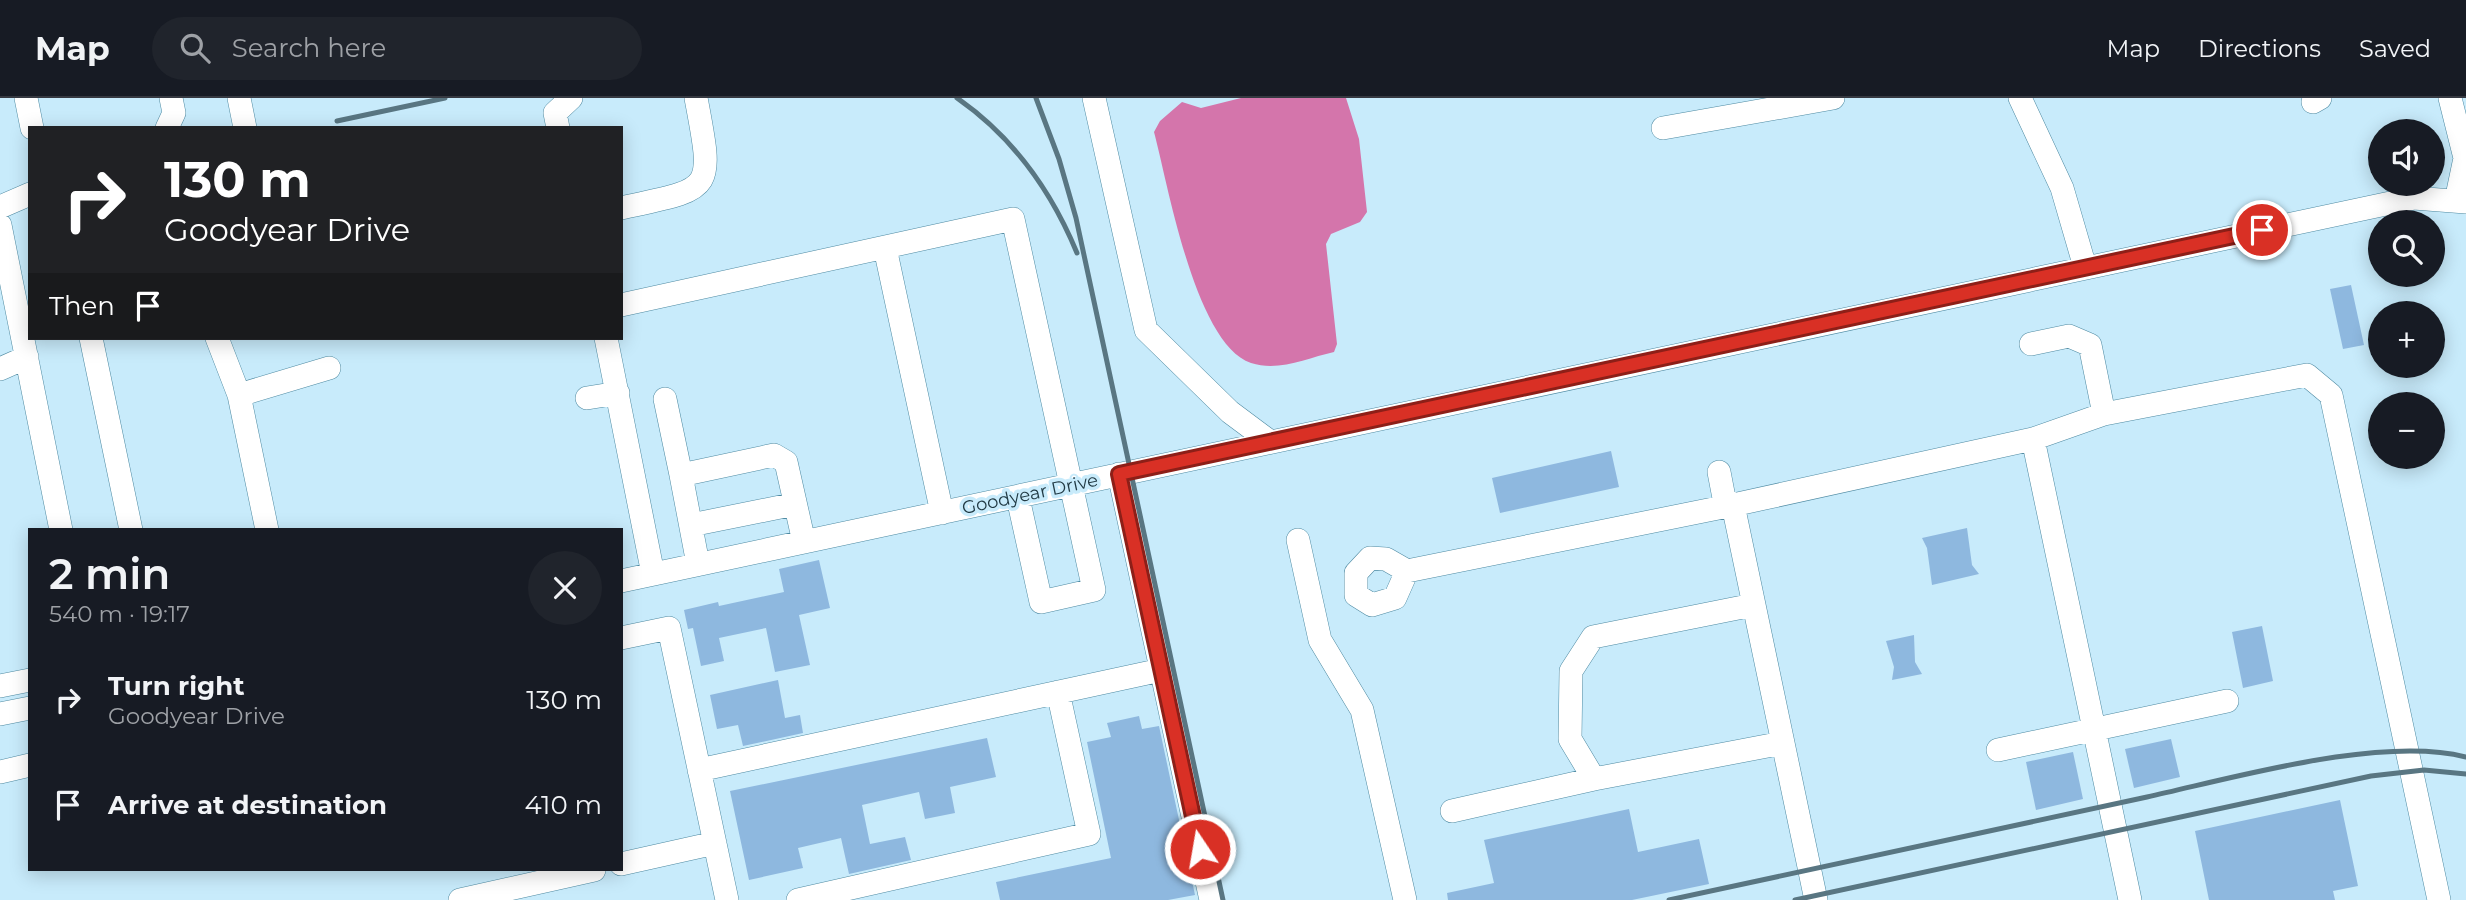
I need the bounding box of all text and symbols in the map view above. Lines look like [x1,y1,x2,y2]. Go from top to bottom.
search box [152,17,642,80]
text: Map [35,28,110,68]
icon: search [176,29,214,67]
text: Search here [232,32,386,64]
text: Map [2107,34,2160,63]
text: Directions [2198,34,2321,63]
text: Saved [2359,34,2431,63]
map controls [2368,119,2445,469]
button: sound [2368,119,2445,196]
text: 130 m [164,150,311,209]
icon: right [49,154,140,245]
pin [2232,200,2292,260]
text: Goodyear Drive [164,210,410,249]
button: search [2368,210,2445,287]
icon: arrive [2243,211,2281,249]
icon: arrive [129,287,167,325]
text: Then [49,290,115,322]
button: + [2368,301,2445,378]
button: − [2368,392,2445,469]
street label: Goodyear Drive [960,469,1100,519]
text: 2 min [49,548,170,600]
button: close [528,551,602,625]
text: 540 m · 19:17 [49,600,190,628]
text: Turn right [108,670,244,702]
icon: right [49,681,87,719]
text: 130 m [526,684,602,716]
text: Goodyear Drive [108,702,285,730]
icon: arrive [49,786,87,824]
text: Arrive at destination [108,789,387,821]
text: 410 m [524,789,602,821]
position arrow [1163,812,1237,886]

